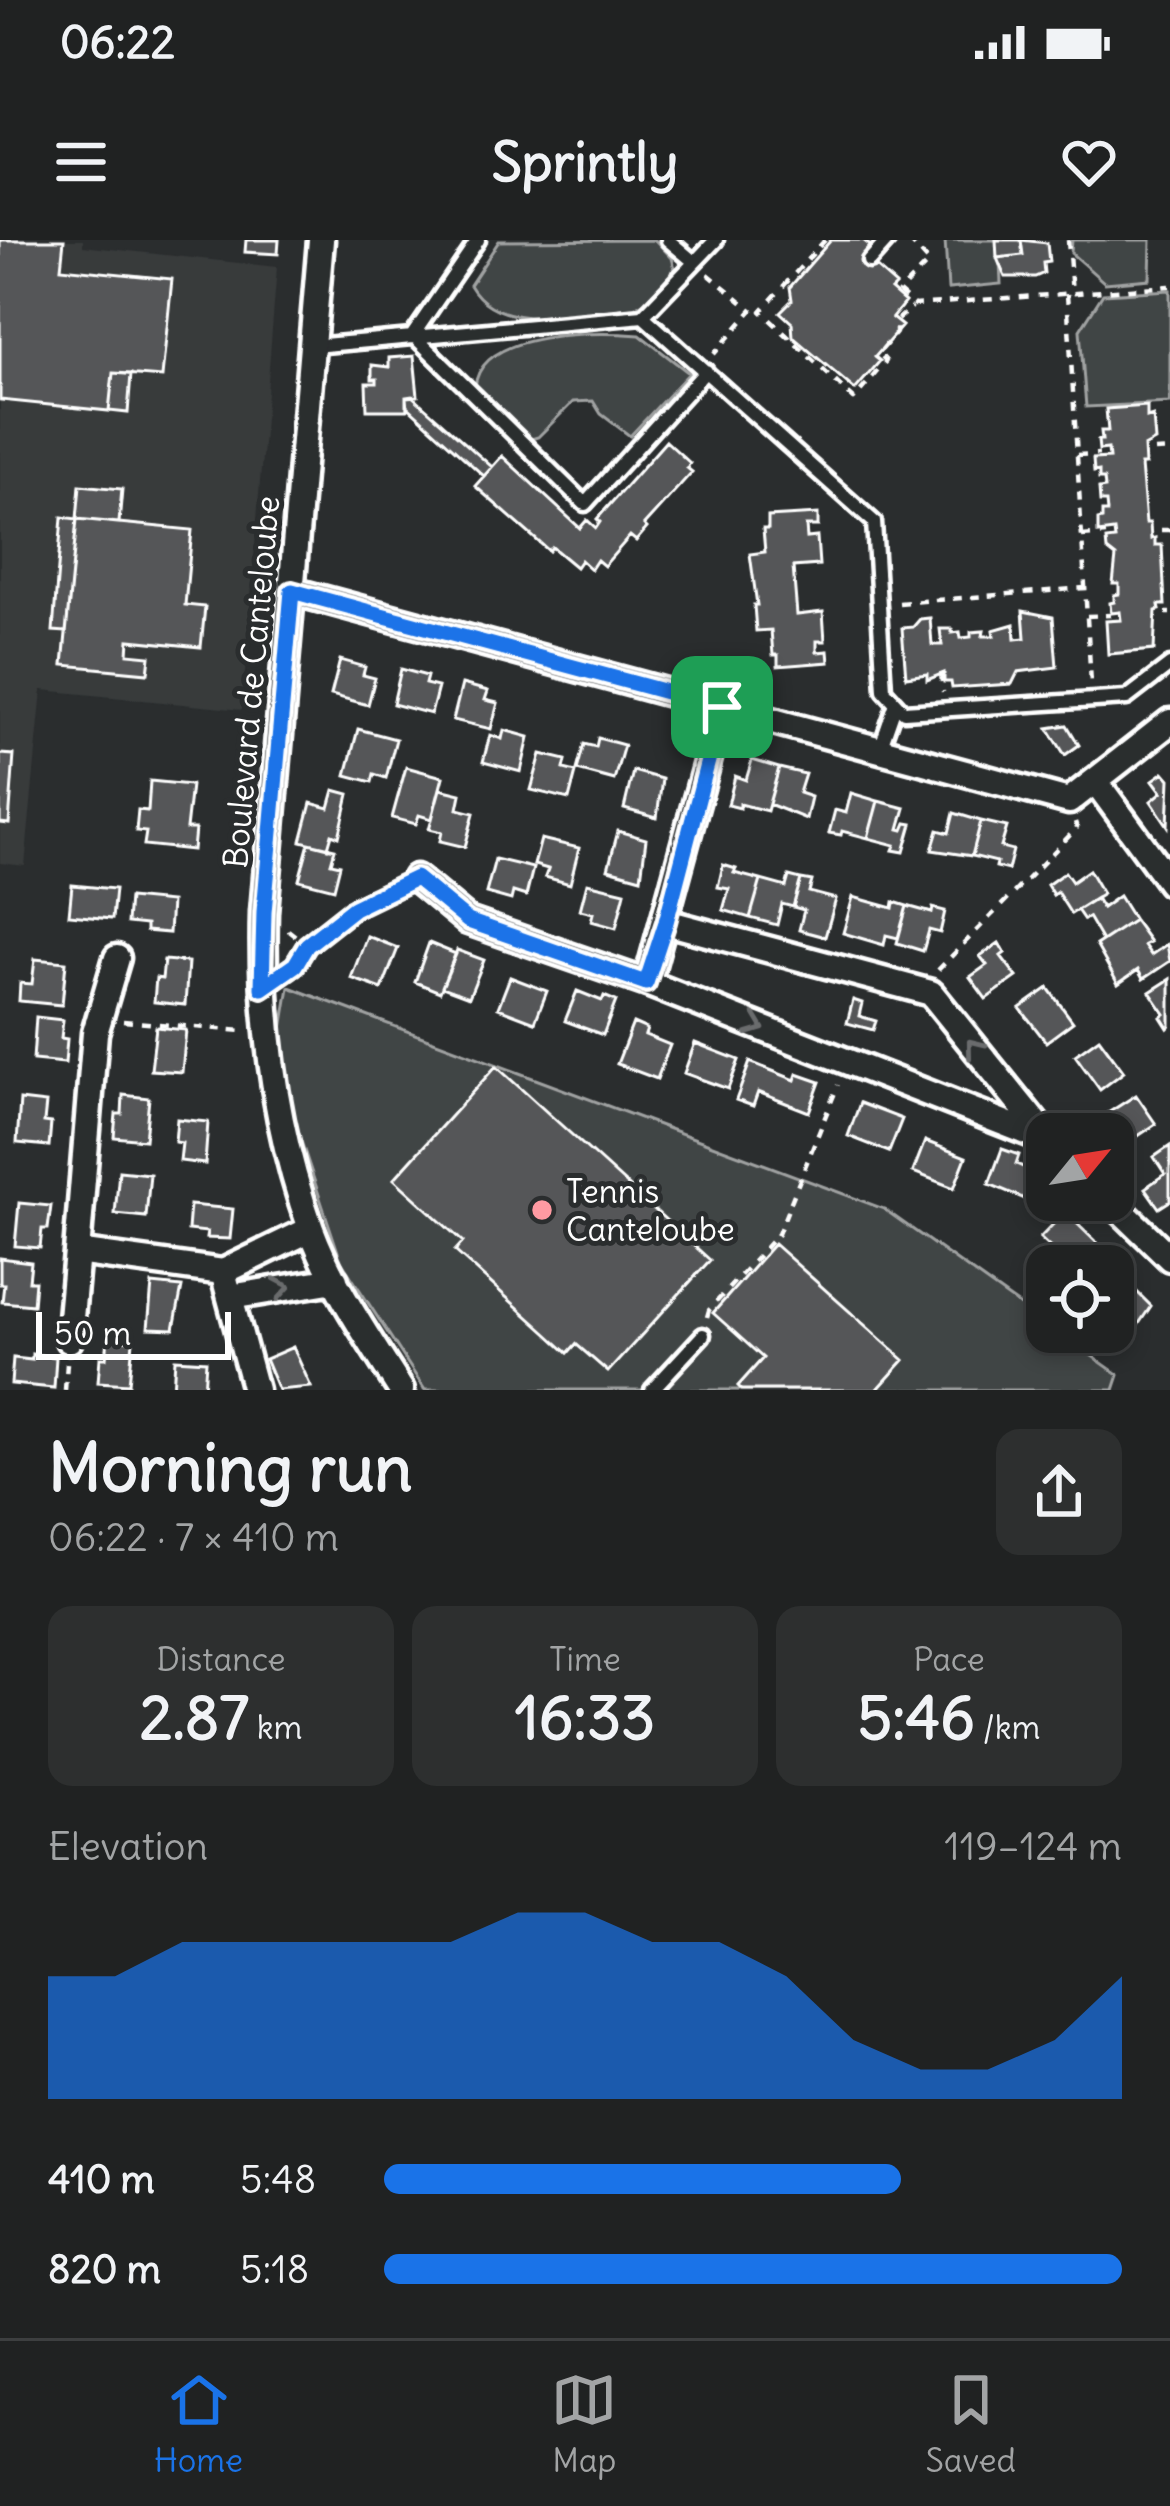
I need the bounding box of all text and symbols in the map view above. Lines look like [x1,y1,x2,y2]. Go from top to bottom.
text: 06:22 [60,14,175,70]
text: Sprintly [492,128,678,196]
icon: menu [48,129,114,195]
icon: heart [1056,129,1122,195]
street label: Boulevard de Canteloube [214,494,288,870]
pin [671,656,773,758]
icon: arrive [689,674,755,740]
one-way arrow [744,1011,765,1036]
one-way arrow [967,1038,988,1060]
north arrow [1026,1113,1134,1221]
map controls [1026,1113,1134,1353]
place label: Tennis Canteloube [566,1170,735,1250]
marker: Tennis Canteloube [529,1197,555,1223]
button: locate [1026,1245,1134,1353]
one-way arrow [272,1277,292,1302]
scale bar [36,1306,231,1359]
text: 50 m [54,1312,131,1354]
text: Morning run [48,1426,412,1509]
button: share [996,1429,1122,1555]
text: 06:22 · 7 × 410 m [48,1513,339,1562]
text: Distance [157,1638,285,1680]
text: Time [549,1638,621,1680]
text: Pace [913,1638,985,1680]
text: 2.87 [140,1680,249,1755]
text: 16:33 [515,1680,655,1755]
text: 5:46 [858,1680,975,1755]
text: km [249,1706,302,1748]
text: /km [975,1706,1040,1748]
text: Elevation [48,1822,208,1871]
text: 119–124 m [944,1822,1122,1871]
text: 410 m [48,2155,155,2204]
text: 5:48 [240,2155,316,2204]
text: 820 m [48,2245,161,2294]
text: 5:18 [240,2245,309,2294]
tab: Home [154,2367,243,2481]
tab: Map [551,2367,617,2481]
tab: Saved [925,2367,1016,2481]

